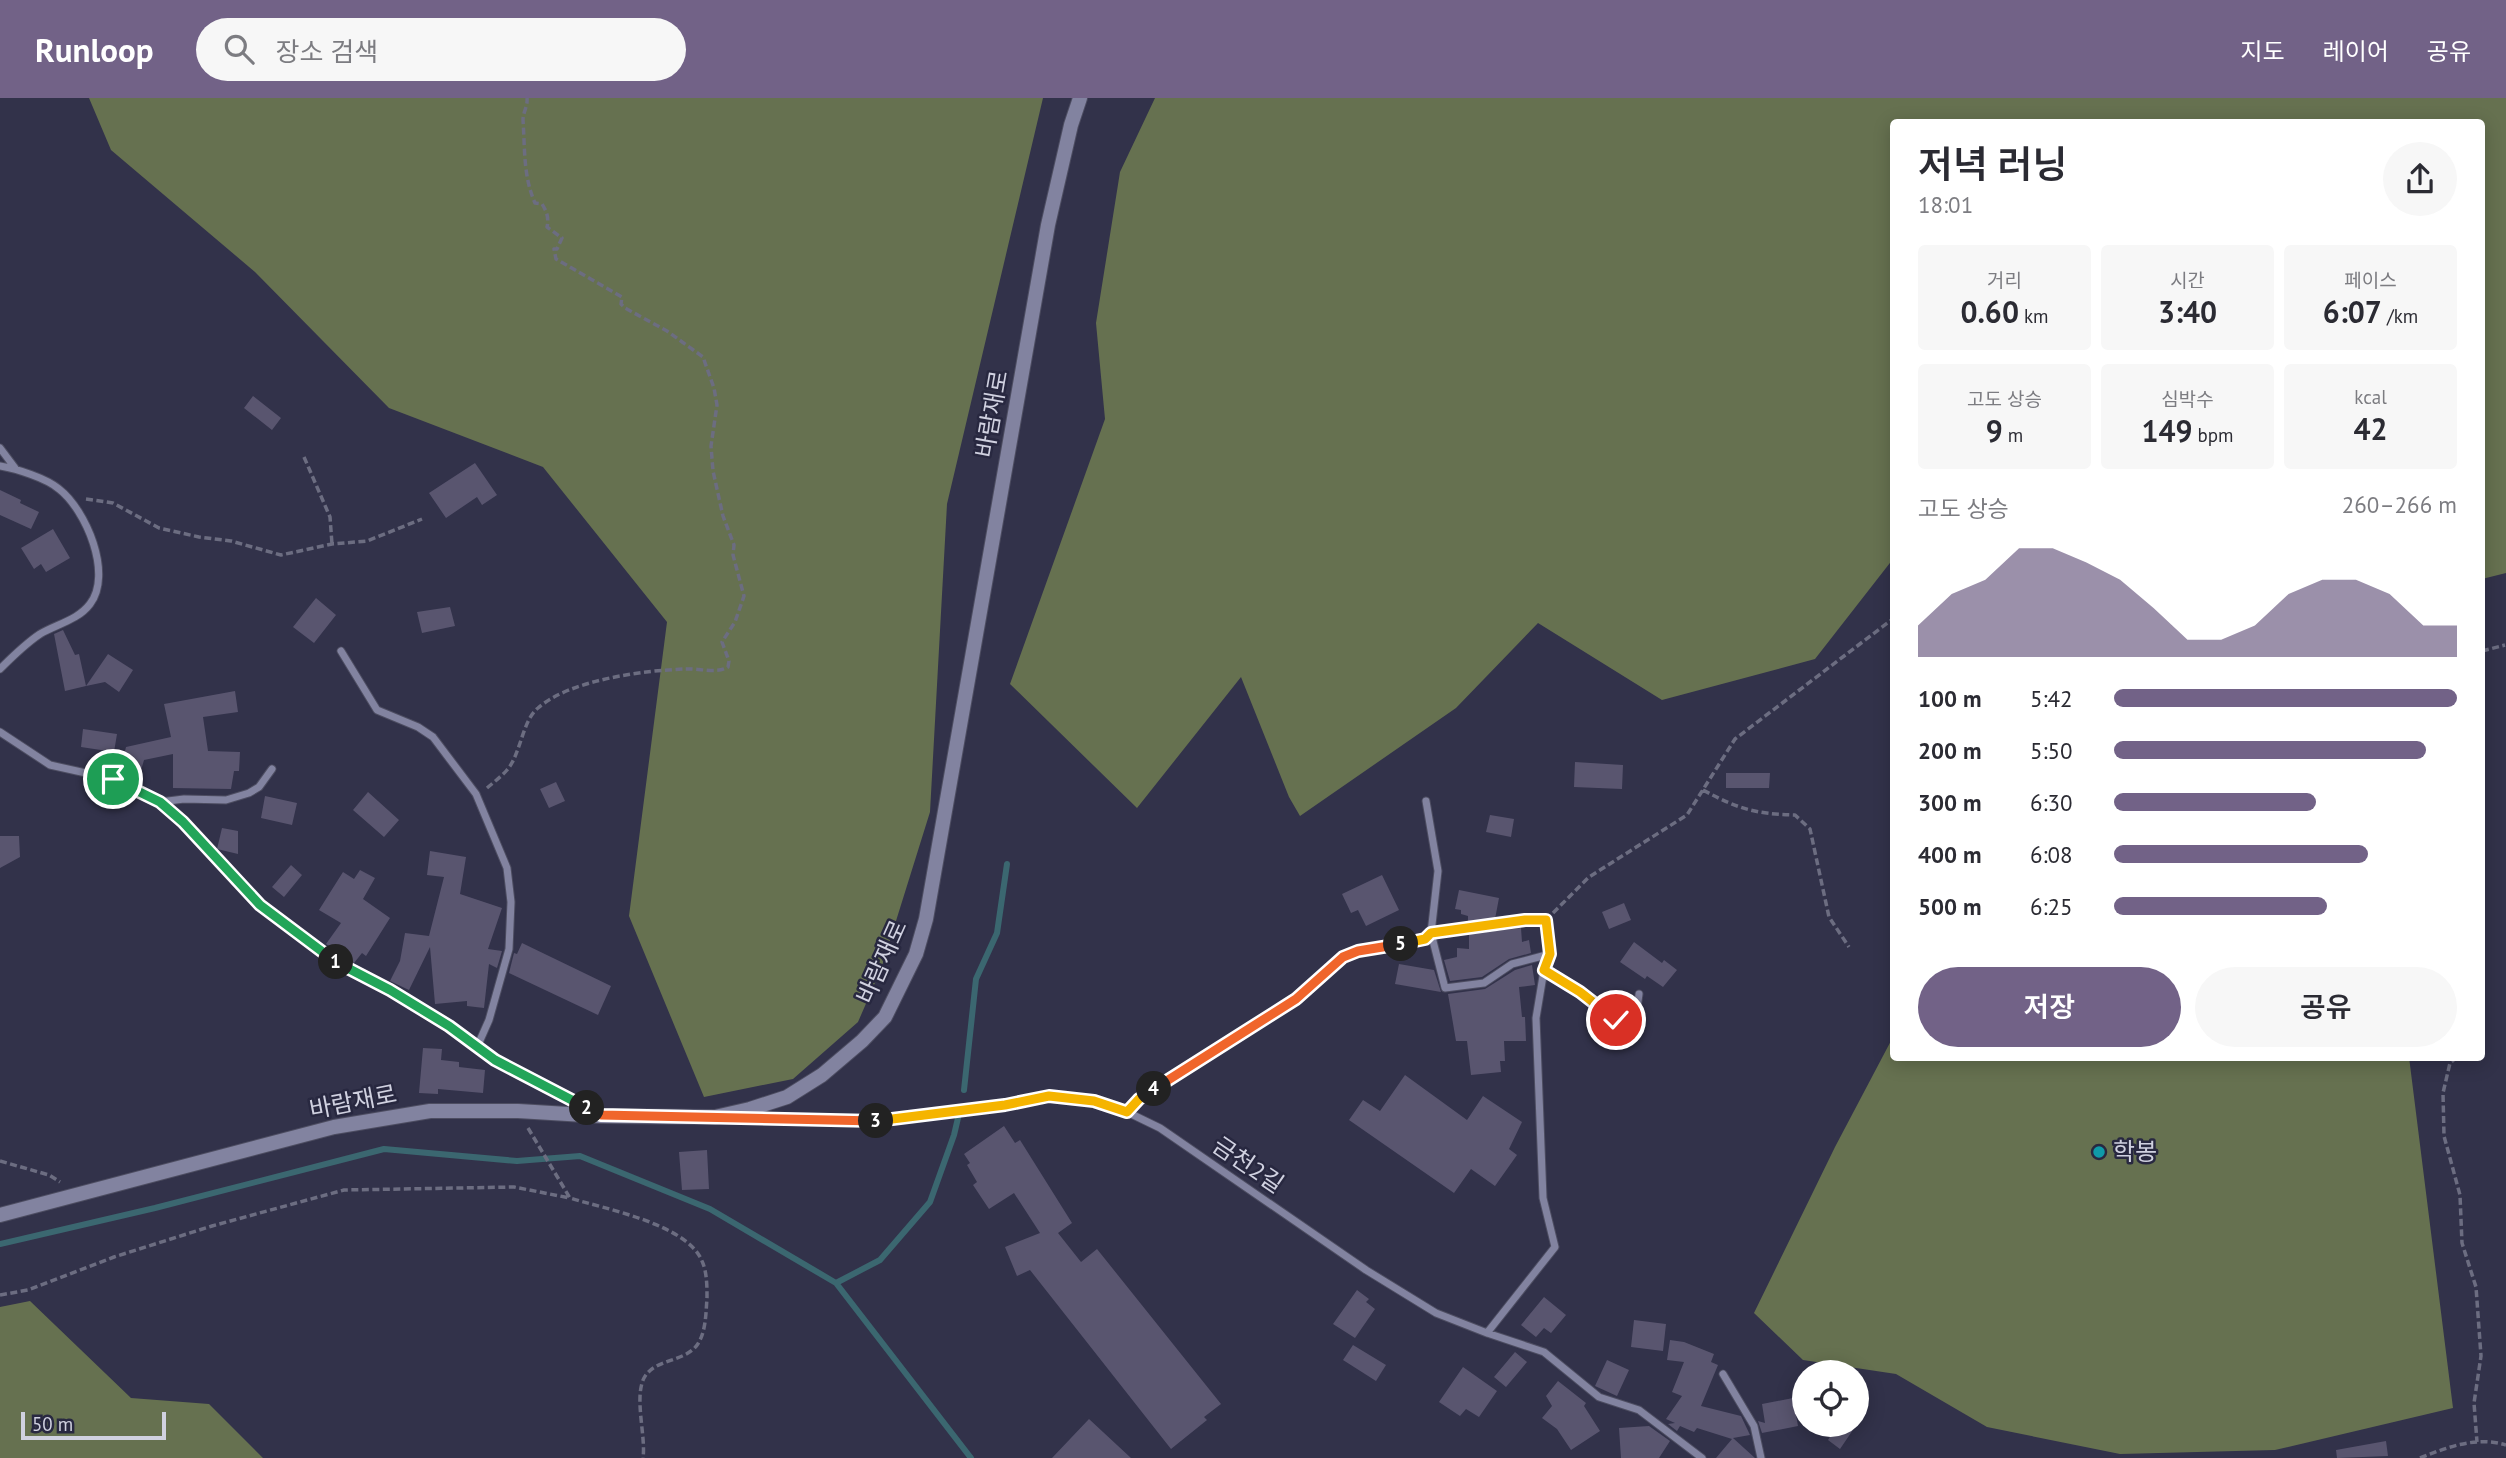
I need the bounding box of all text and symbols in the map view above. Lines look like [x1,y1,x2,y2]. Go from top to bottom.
search box [196,18,686,81]
text: Runloop [35,28,154,71]
icon: search [220,30,258,68]
text: 장소 검색 [276,35,378,68]
text: 지도 [2240,36,2285,67]
text: 레이어 [2323,36,2389,67]
text: 공유 [2427,36,2471,67]
text: 저녁 러닝 [1918,139,2067,188]
button: share [2383,142,2457,216]
text: 18:01 [1918,190,1973,219]
text: 거리 [1987,268,2022,292]
text: 시간 [2170,268,2205,292]
text: 페이스 [2344,268,2397,292]
text: 0.60 [1960,292,2019,331]
text: 3:40 [2158,292,2217,331]
text: 6:07 [2323,292,2382,331]
text: km [2019,304,2049,328]
text: /km [2382,304,2418,328]
street label: 바람재로 [969,368,1014,460]
text: kcal [2354,385,2387,409]
text: 고도 상승 [1967,387,2042,411]
text: 심박수 [2161,387,2214,411]
text: 42 [2353,409,2388,448]
text: 9 [1986,411,2003,450]
text: 149 [2141,411,2192,450]
text: m [2003,423,2023,447]
text: bpm [2192,423,2234,447]
text: 260–266 m [2342,490,2457,519]
text: 고도 상승 [1918,494,2009,523]
text: 100 m [1918,684,1981,713]
text: 5:42 [2030,684,2073,713]
text: 200 m [1918,736,1981,765]
text: 5:50 [2030,736,2073,765]
pin [83,749,143,809]
icon: arrive [94,760,132,798]
text: 300 m [1918,788,1981,817]
text: 6:30 [2030,788,2073,817]
text: 400 m [1918,840,1981,869]
text: 6:08 [2030,840,2073,869]
text: 500 m [1918,892,1981,921]
text: 6:25 [2030,892,2073,921]
street label: 바람재로 [849,915,914,1008]
pin: 5 [1384,926,1418,962]
text: 5 [1395,931,1406,955]
pin: 1 [318,944,354,980]
text: 1 [330,949,341,973]
button: 저장 [1918,967,2181,1047]
button: 공유 [2195,967,2457,1047]
pin [1586,990,1646,1050]
icon: check [1597,1001,1635,1039]
pin: 4 [1136,1072,1172,1107]
text: 4 [1148,1076,1159,1100]
street label: 바람재로 [307,1078,399,1125]
pin: 2 [570,1090,604,1126]
text: 2 [581,1095,592,1119]
pin: 3 [858,1104,894,1138]
text: 3 [870,1108,881,1132]
street label: 금천2길 [1207,1130,1290,1200]
place label: 학봉 [2113,1136,2157,1167]
marker: 학봉 [2091,1144,2107,1160]
map controls [1792,1360,1869,1437]
button: locate [1792,1360,1869,1437]
scale bar [21,1409,166,1441]
text: 50 m [32,1412,73,1436]

